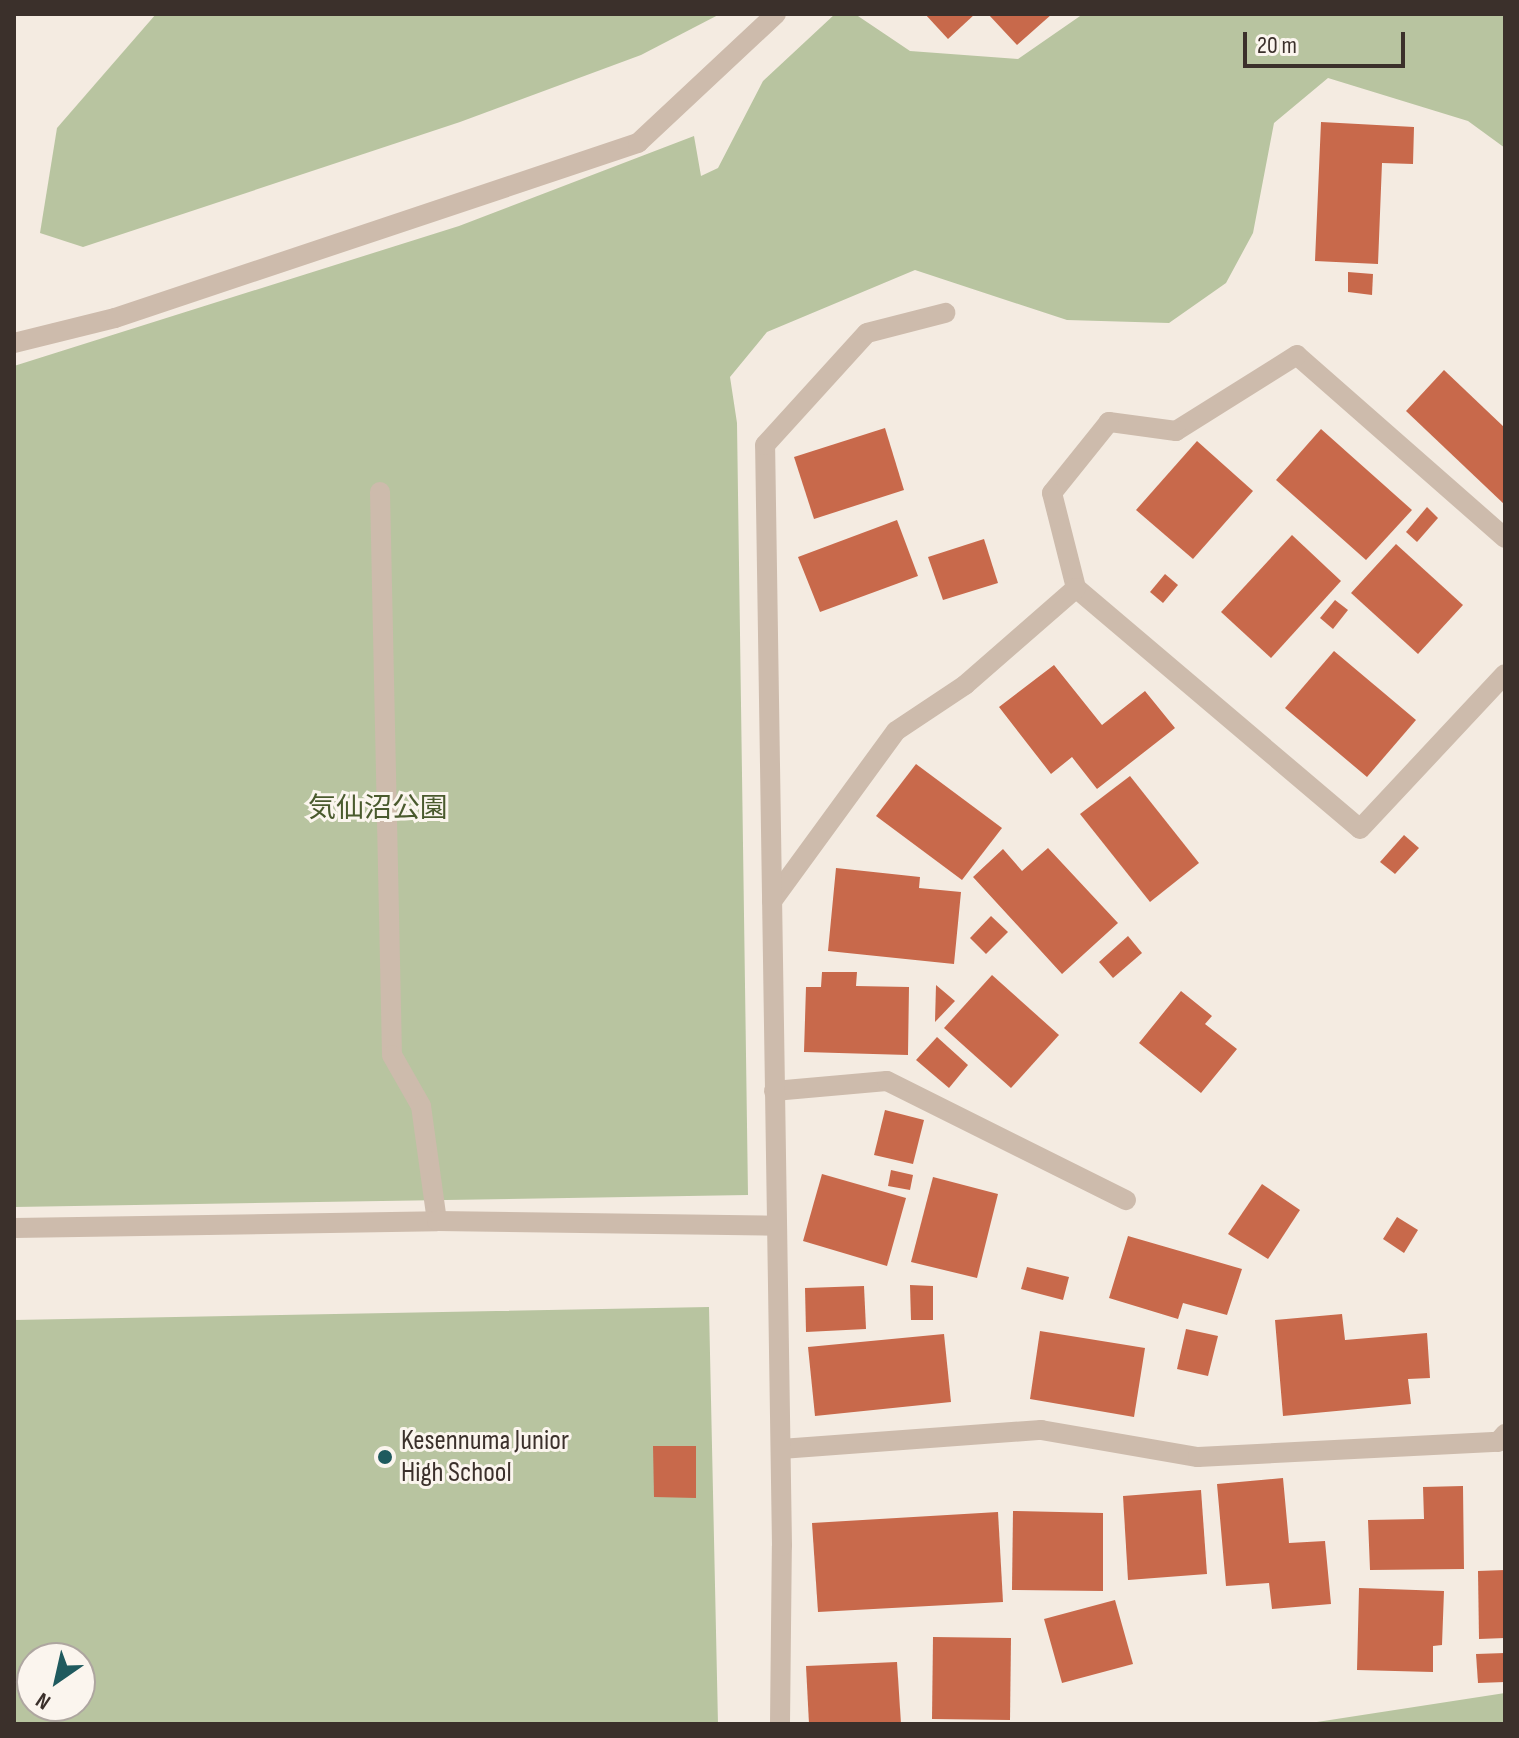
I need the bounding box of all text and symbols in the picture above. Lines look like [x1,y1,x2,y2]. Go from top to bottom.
scale bar [1247,16,1409,66]
text: 20 m [1257,31,1297,60]
park label: 気仙沼公園 [308,792,448,826]
place label: Kesennuma Junior High School [401,1424,569,1490]
marker: Kesennuma Junior High School [376,1448,394,1466]
north arrow [16,1642,96,1722]
text: N [31,1686,56,1715]

